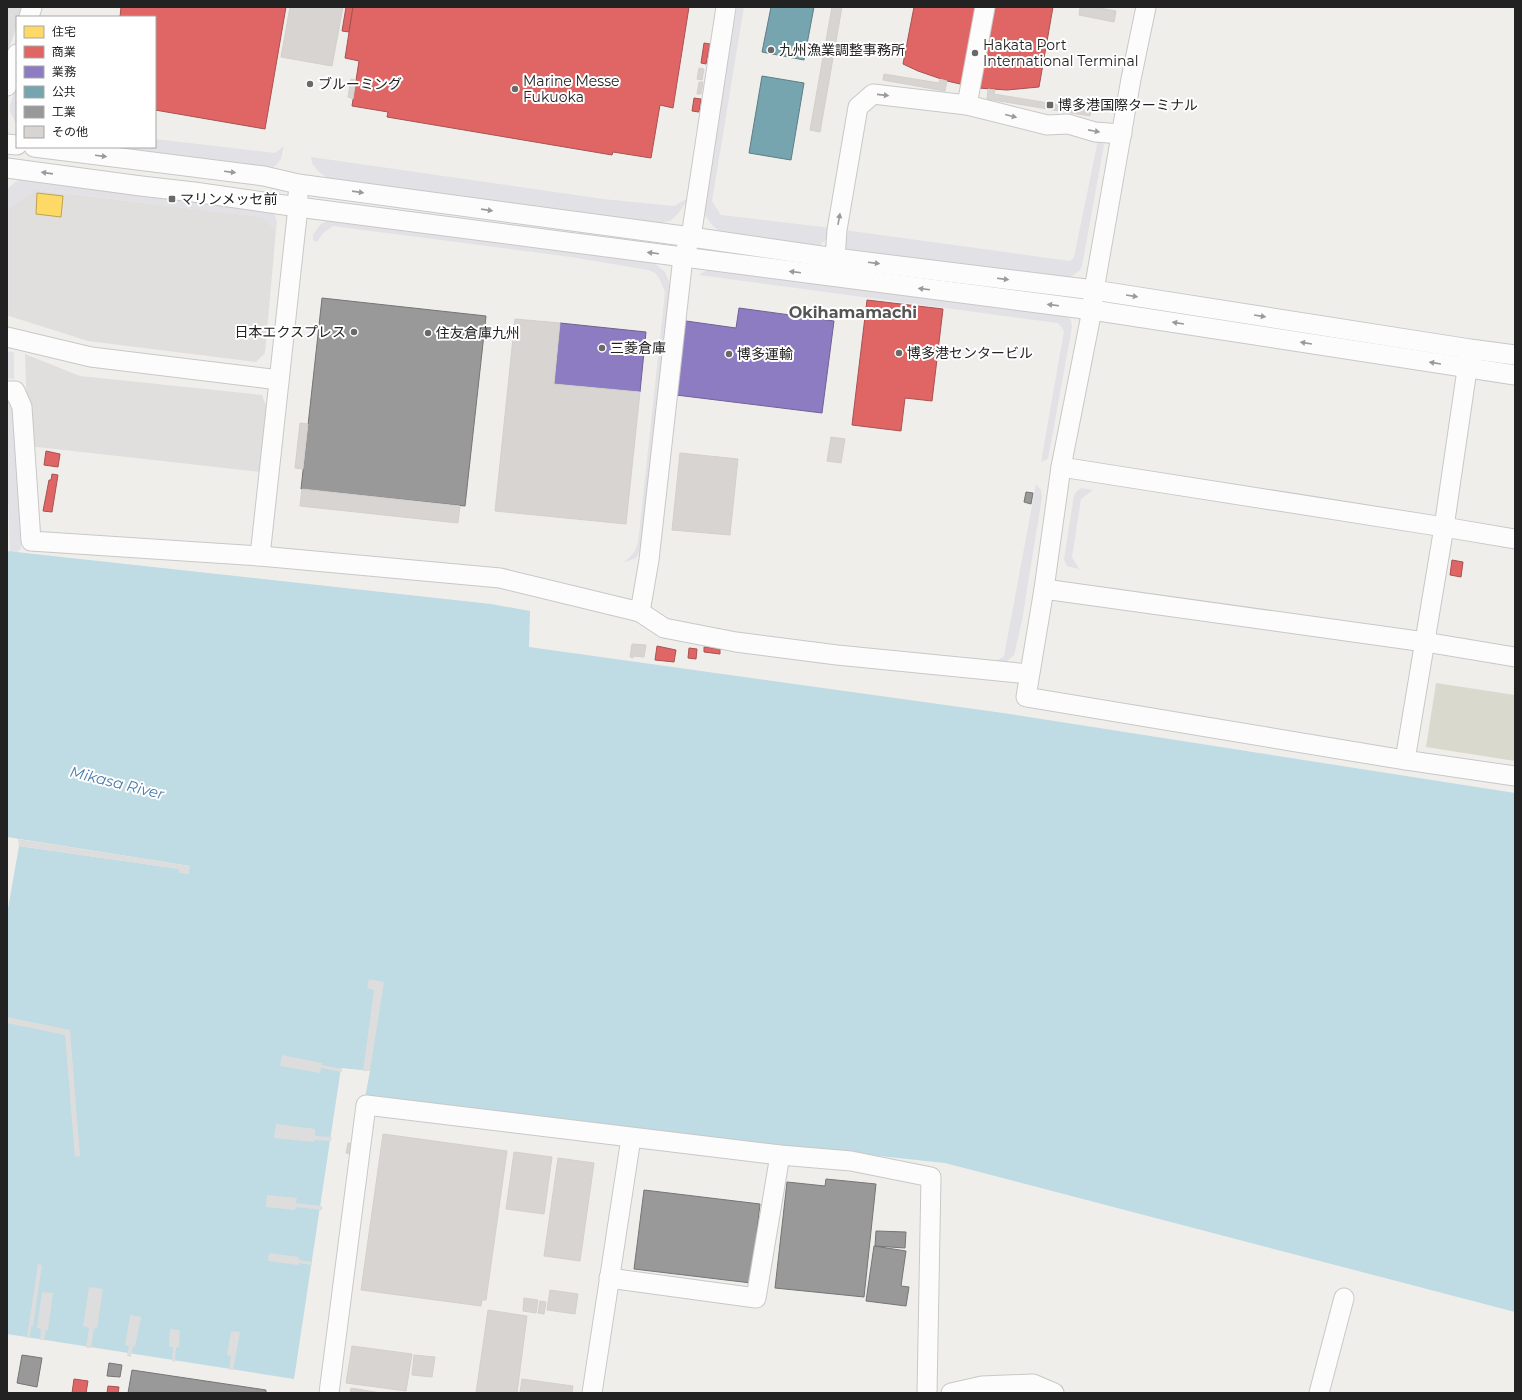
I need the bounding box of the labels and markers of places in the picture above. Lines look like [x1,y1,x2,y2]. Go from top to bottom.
place label: Hakata Port International Terminal [983,36,1139,70]
place label: 九州漁業調整事務所 [779,41,905,59]
marker: 九州漁業調整事務所 [766,45,776,55]
marker: Hakata Port International Terminal [970,48,980,58]
place label: Marine Messe Fukuoka [523,72,619,106]
place label: ブルーミング [318,75,402,93]
marker: ブルーミング [305,79,315,89]
marker: Marine Messe Fukuoka [510,84,520,94]
place label: 博多港国際ターミナル [1058,96,1198,114]
marker: 博多港国際ターミナル [1045,100,1055,110]
place label: マリンメッセ前 [180,190,278,208]
marker: マリンメッセ前 [167,194,177,204]
place label: 日本エクスプレス [234,323,346,341]
place label: 住友倉庫九州 [436,324,520,342]
marker: 日本エクスプレス [349,327,359,337]
marker: 住友倉庫九州 [423,328,433,338]
place label: 三菱倉庫 [610,339,666,357]
marker: 三菱倉庫 [597,343,607,353]
place label: 博多港センタービル [907,344,1033,362]
place label: 博多運輸 [737,345,793,363]
marker: 博多港センタービル [894,348,904,358]
marker: 博多運輸 [724,349,734,359]

